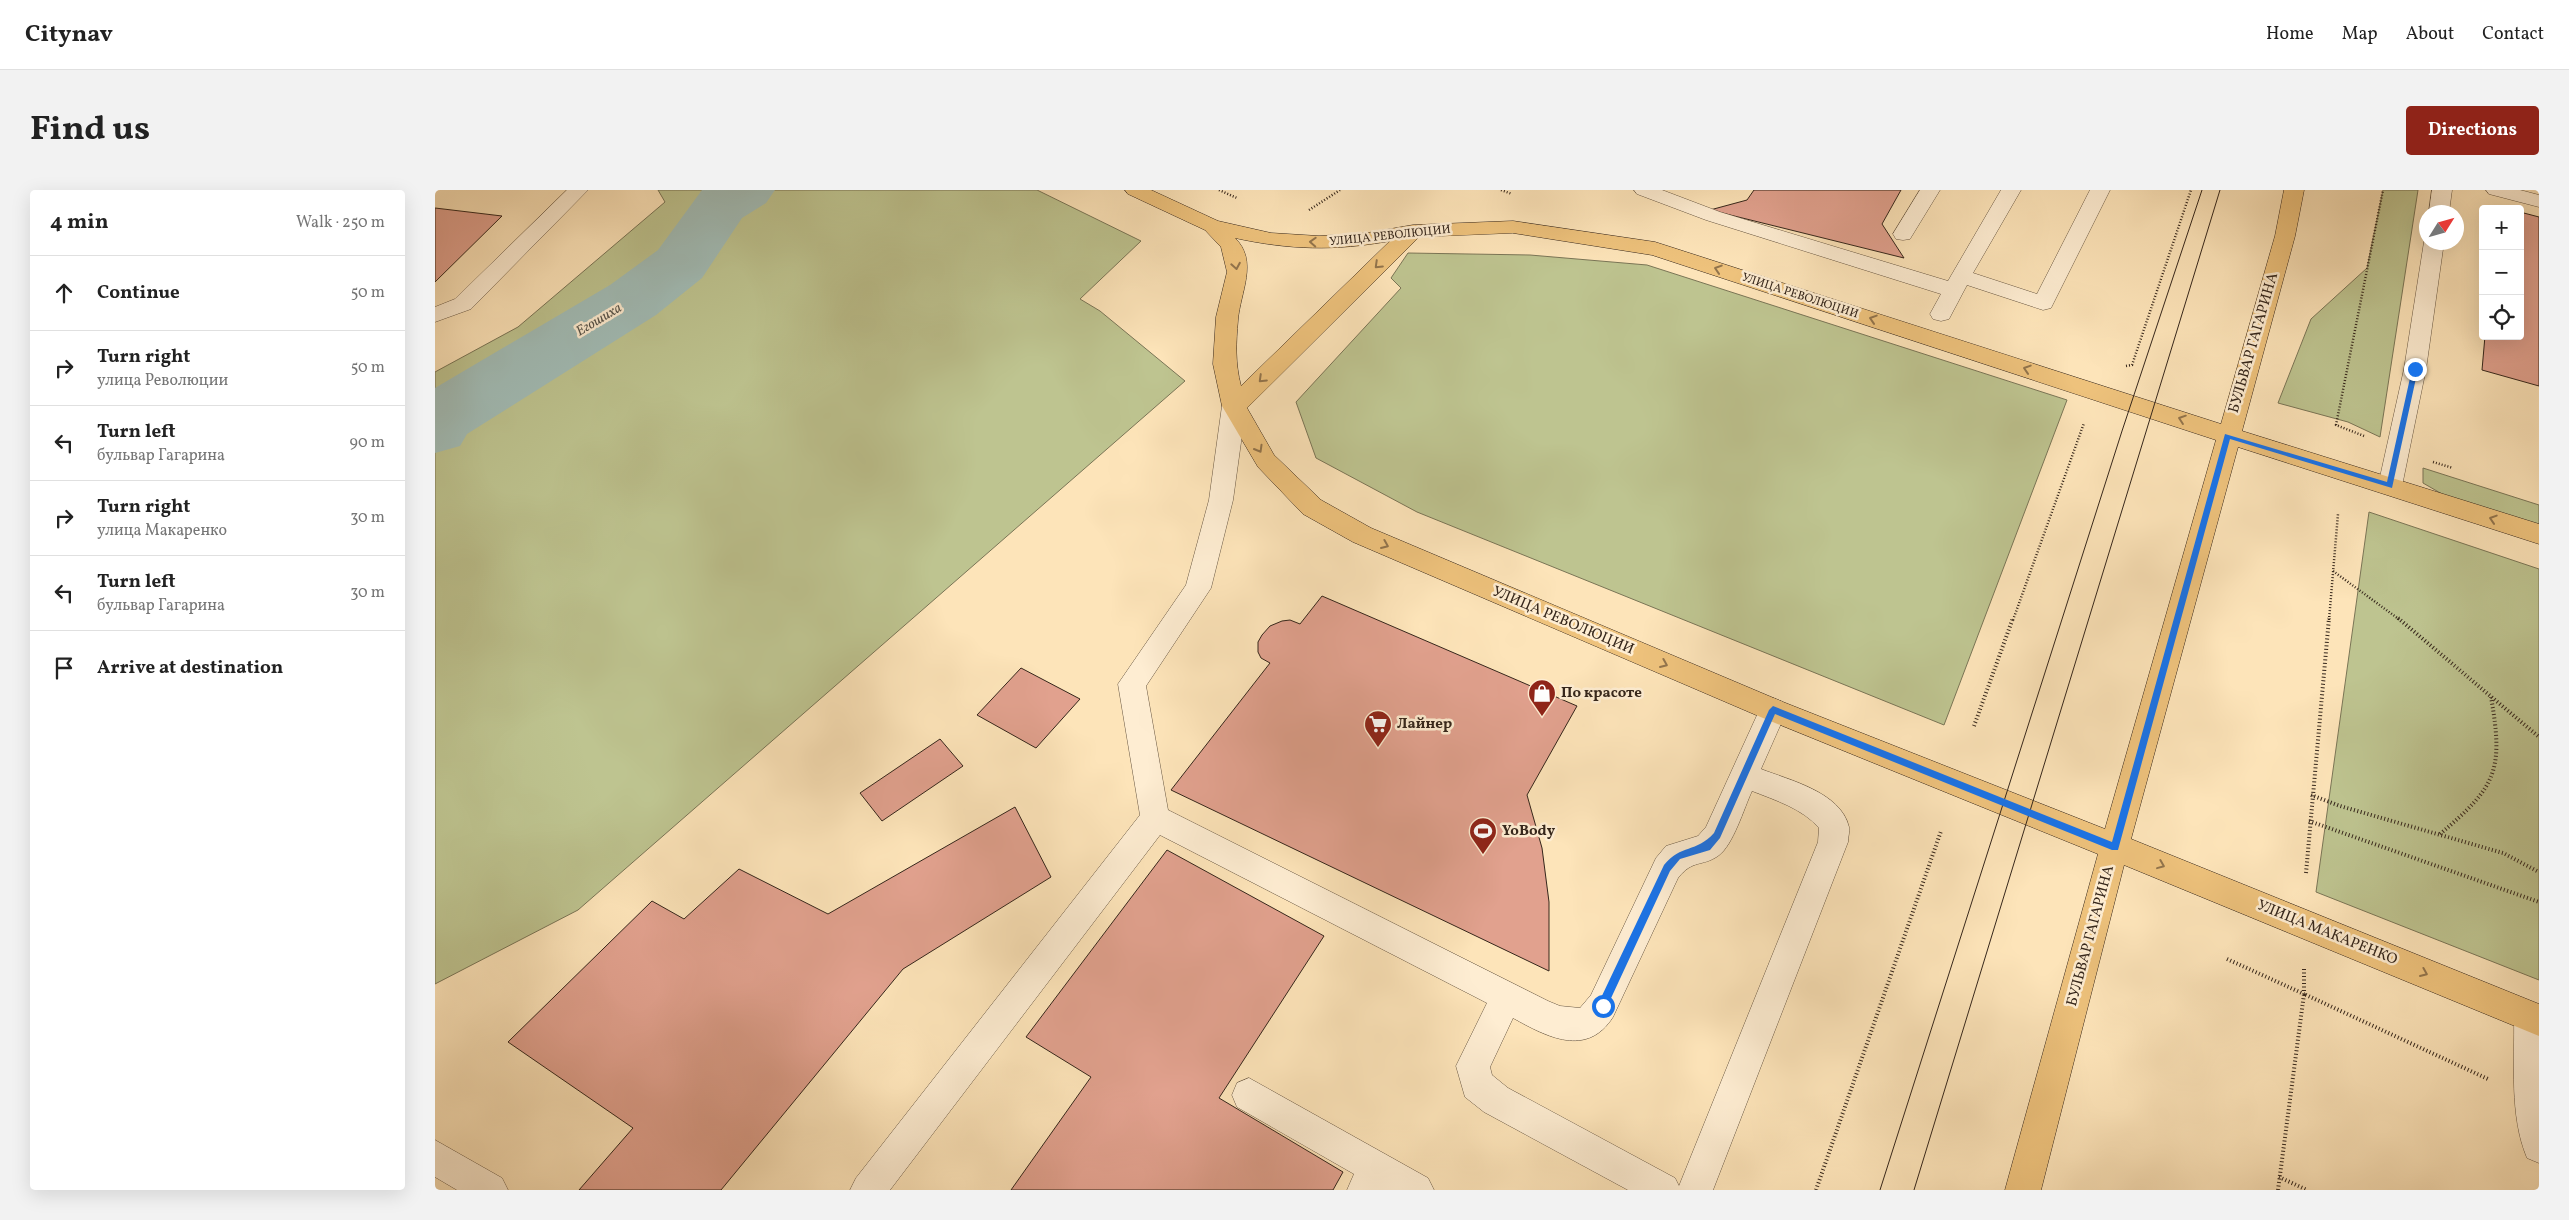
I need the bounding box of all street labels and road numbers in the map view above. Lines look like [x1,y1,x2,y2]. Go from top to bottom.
street label: УЛИЦА РЕВОЛЮЦИИ [1329,222,1451,250]
street label: УЛИЦА РЕВОЛЮЦИИ [1740,270,1860,322]
street label: БУЛЬВАР ГАГАРИНА [2224,270,2284,416]
street label: УЛИЦА РЕВОЛЮЦИИ [1489,582,1637,660]
street label: БУЛЬВАР ГАГАРИНА [2062,863,2120,1009]
street label: УЛИЦА МАКАРЕНКО [2254,895,2400,971]

